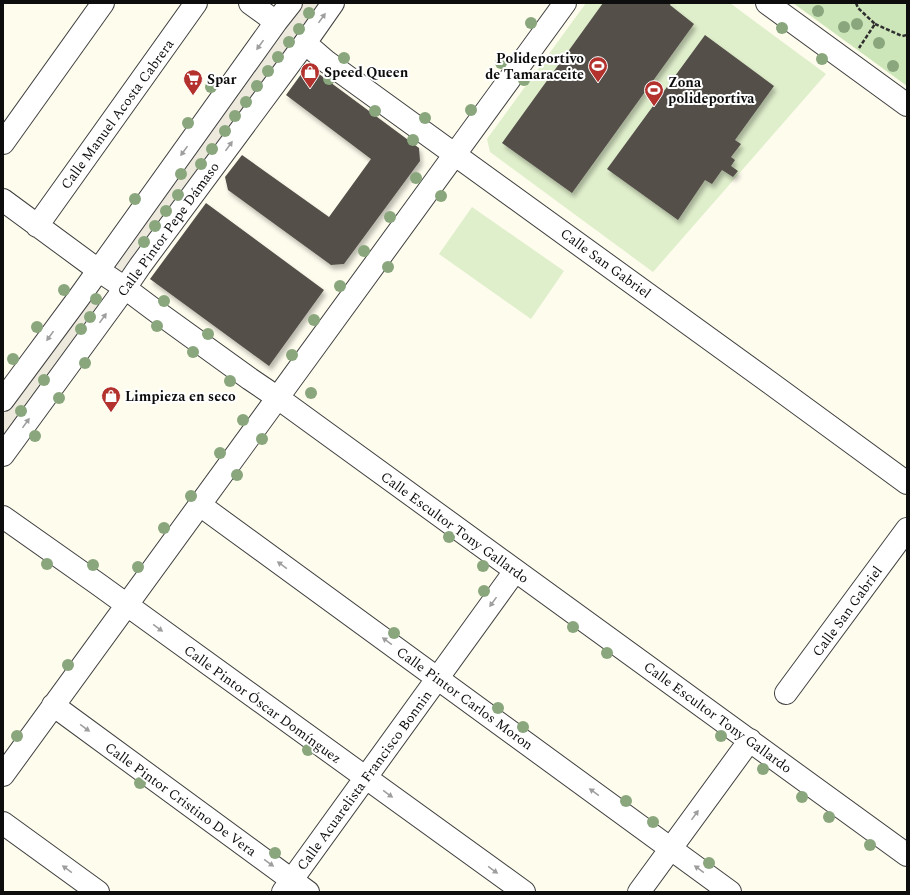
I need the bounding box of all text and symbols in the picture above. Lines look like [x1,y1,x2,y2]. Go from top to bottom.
one-way arrow [318,13,326,23]
street label: Calle Manuel Acosta Cabrera [56,35,179,194]
one-way arrow [255,40,264,51]
place label: Polideportivo de Tamaraceite [485,48,584,85]
sports icon: Polideportivo de Tamaraceite [587,55,609,83]
shop icon: Speed Queen [299,61,321,89]
place label: Speed Queen [324,62,409,83]
supermarket icon: Spar [182,68,204,96]
place label: Spar [207,69,236,90]
place label: Zona polideportiva [668,72,755,109]
sports icon: Zona polideportiva [643,79,665,107]
one-way arrow [225,140,233,151]
one-way arrow [180,146,188,156]
street label: Calle Pintor Pepe Dámaso [112,157,225,301]
street label: Calle San Gabriel [556,223,656,304]
one-way arrow [99,313,107,324]
one-way arrow [46,331,54,341]
shop icon: Limpieza en seco [100,385,122,413]
place label: Limpieza en seco [125,386,236,407]
one-way arrow [22,418,30,429]
street label: Calle Escultor Tony Gallardo [376,466,533,588]
one-way arrow [277,561,287,569]
street label: Calle San Gabriel [807,561,888,661]
one-way arrow [488,597,497,608]
one-way arrow [152,624,163,632]
one-way arrow [382,637,393,645]
street label: Calle Pintor Óscar Domínguez [180,640,346,769]
street label: Calle Pintor Carlos Moron [392,642,537,755]
street label: Calle Escultor Tony Gallardo [639,656,796,778]
street label: Calle Acuarelista Francisco Bonnin [292,686,437,875]
one-way arrow [79,724,90,733]
street label: Calle Pintor Cristino De Vera [100,737,261,862]
one-way arrow [589,788,599,796]
one-way arrow [383,790,393,798]
one-way arrow [691,810,699,821]
one-way arrow [263,859,274,867]
one-way arrow [61,865,72,873]
one-way arrow [694,865,704,873]
one-way arrow [488,866,499,874]

